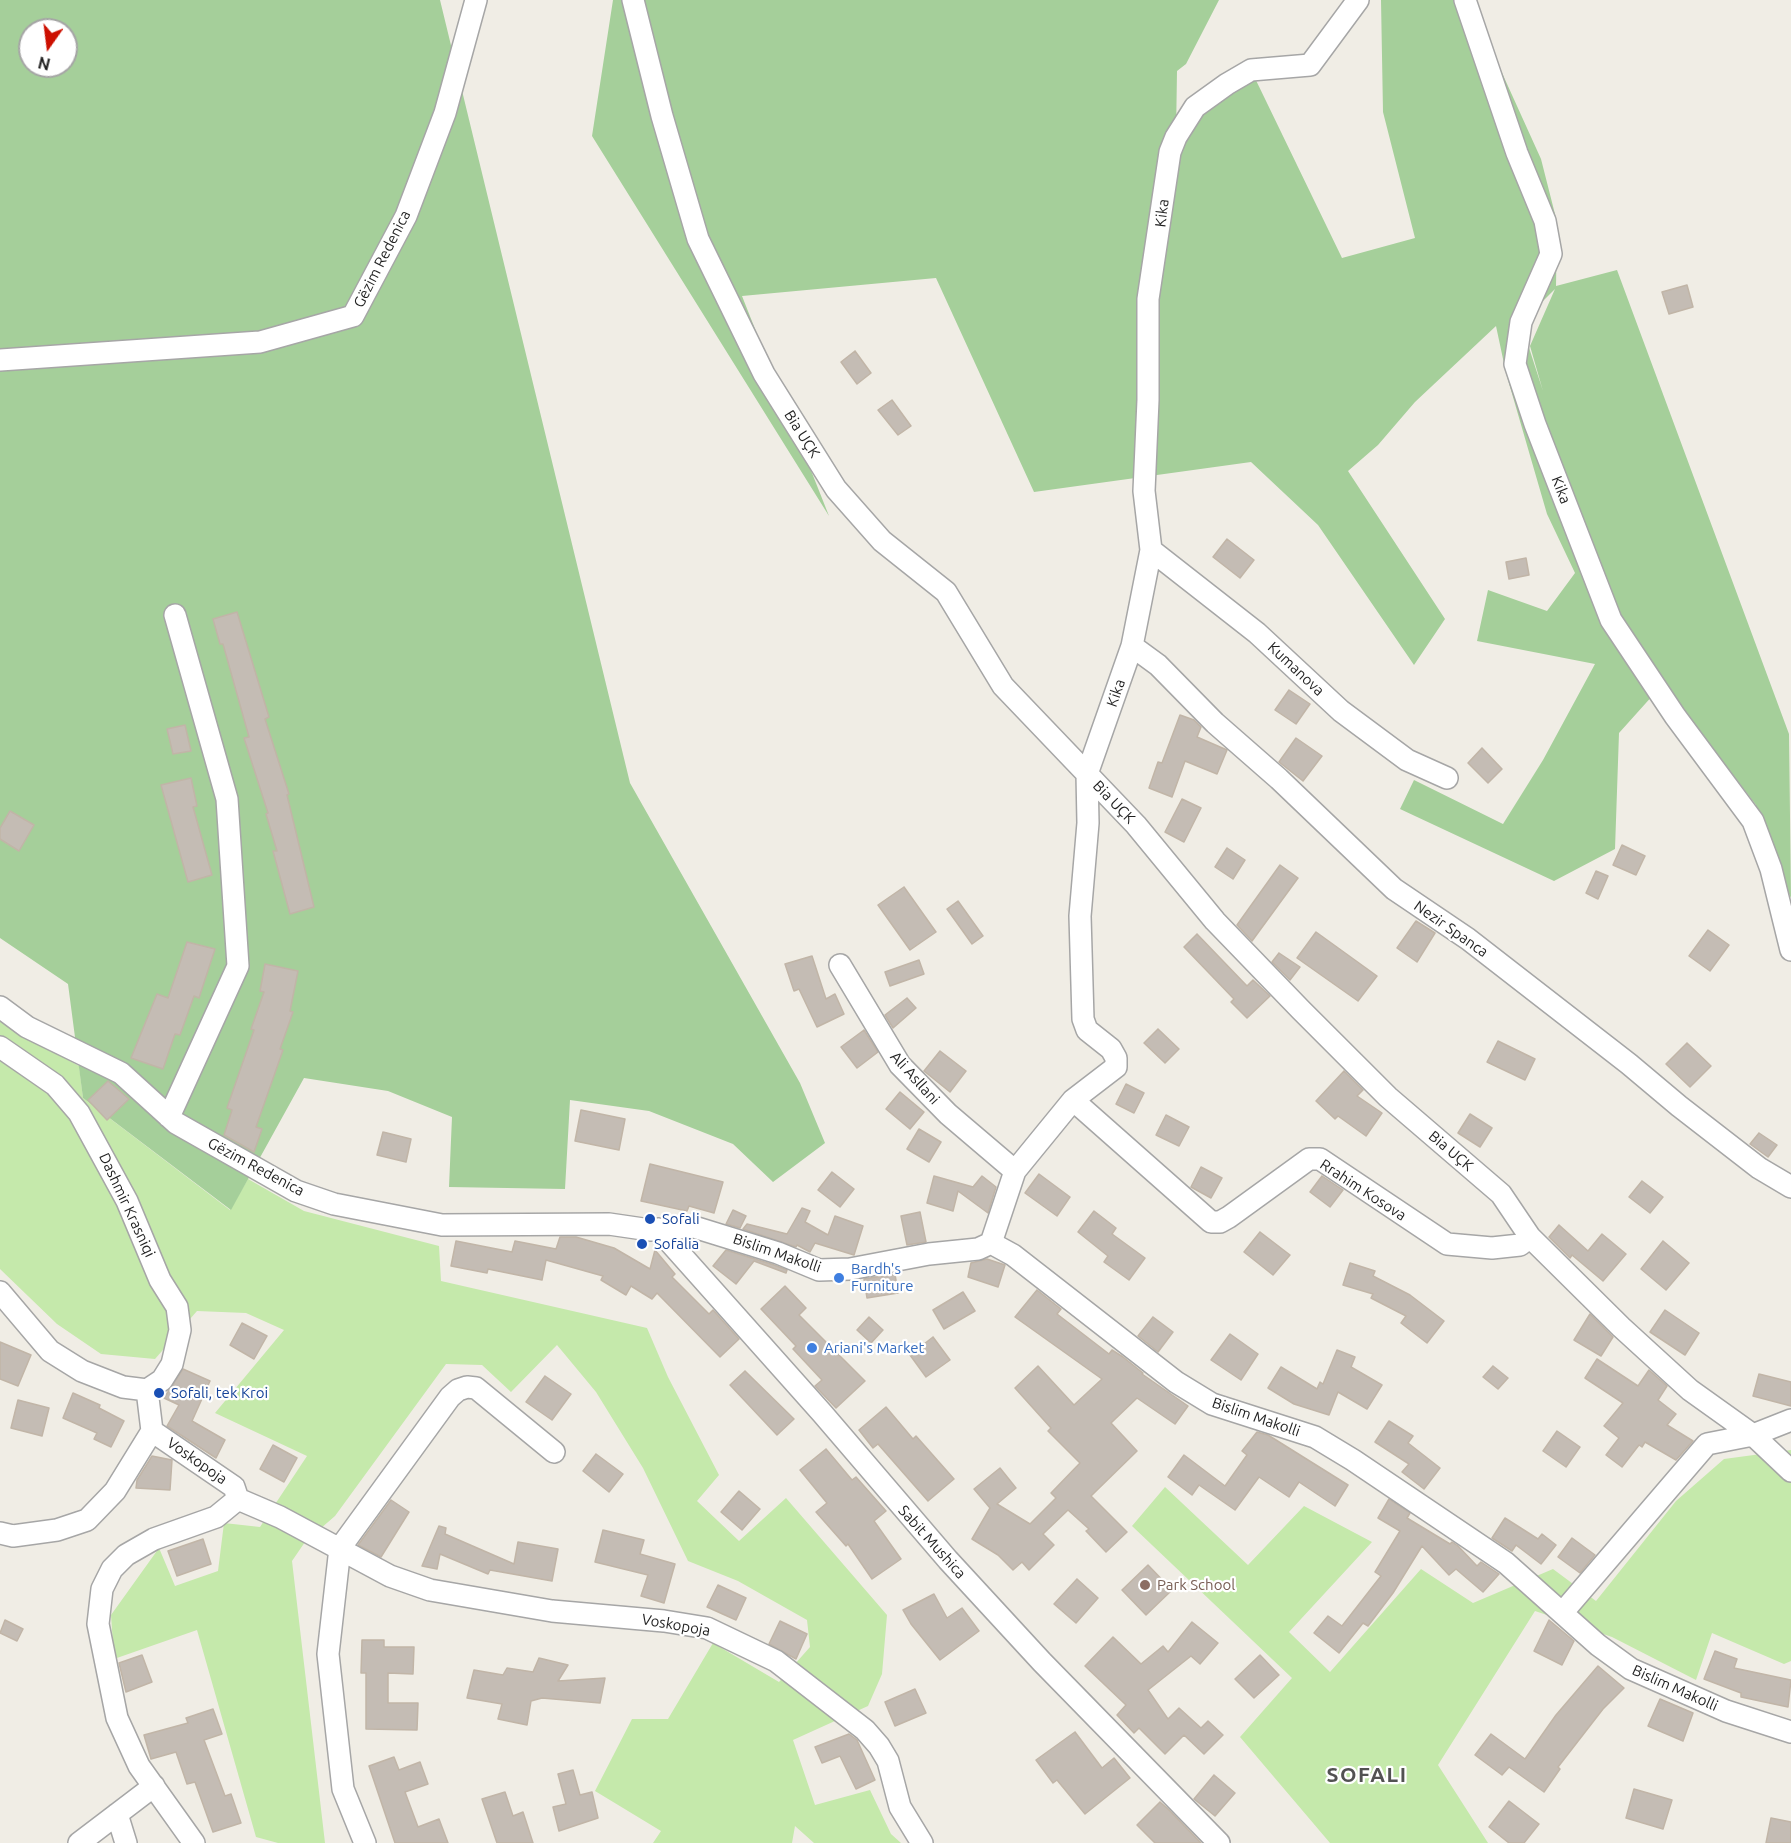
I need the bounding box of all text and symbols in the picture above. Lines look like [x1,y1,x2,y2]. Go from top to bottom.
north arrow [18,18,78,78]
text: N [36,53,52,74]
street label: Kika [1151,198,1173,228]
street label: Gëzim Redenica [350,207,414,311]
street label: Bia UÇK [780,407,824,461]
street label: Kika [1548,474,1574,506]
street label: Kumanova [1264,638,1328,700]
street label: Kika [1103,677,1129,709]
street label: Bia UÇK [1089,777,1139,827]
street label: Nezir Spanca [1411,897,1491,961]
street label: Ali Asllani [887,1048,943,1108]
street label: Bia UÇK [1425,1127,1477,1175]
street label: Gëzim Redenica [205,1134,307,1200]
street label: Dashmir Krasniqi [95,1150,159,1260]
street label: Rrahim Kosova [1316,1155,1410,1225]
place label: Sofali [662,1210,700,1228]
marker: Sofali [643,1212,657,1226]
street label: Bislim Makolli [731,1230,823,1276]
place label: Sofalia [654,1235,699,1253]
marker: Sofalia [635,1237,649,1251]
place label: Bardh's Furniture [851,1260,914,1295]
marker: Bardh's Furniture [832,1271,846,1285]
place label: Ariani's Market [824,1339,924,1357]
marker: Ariani's Market [805,1341,819,1355]
place label: Sofali, tek Kroi [171,1384,268,1402]
marker: Sofali, tek Kroi [152,1386,166,1400]
street label: Bislim Makolli [1210,1394,1302,1440]
street label: Voskopoja [163,1434,231,1488]
street label: Sabit Mushica [894,1502,970,1582]
place label: Park School [1157,1576,1235,1594]
marker: Park School [1138,1578,1152,1592]
street label: Voskopoja [640,1610,712,1640]
street label: Bislim Makolli [1629,1661,1721,1715]
district label: SOFALI [1327,1762,1407,1788]

